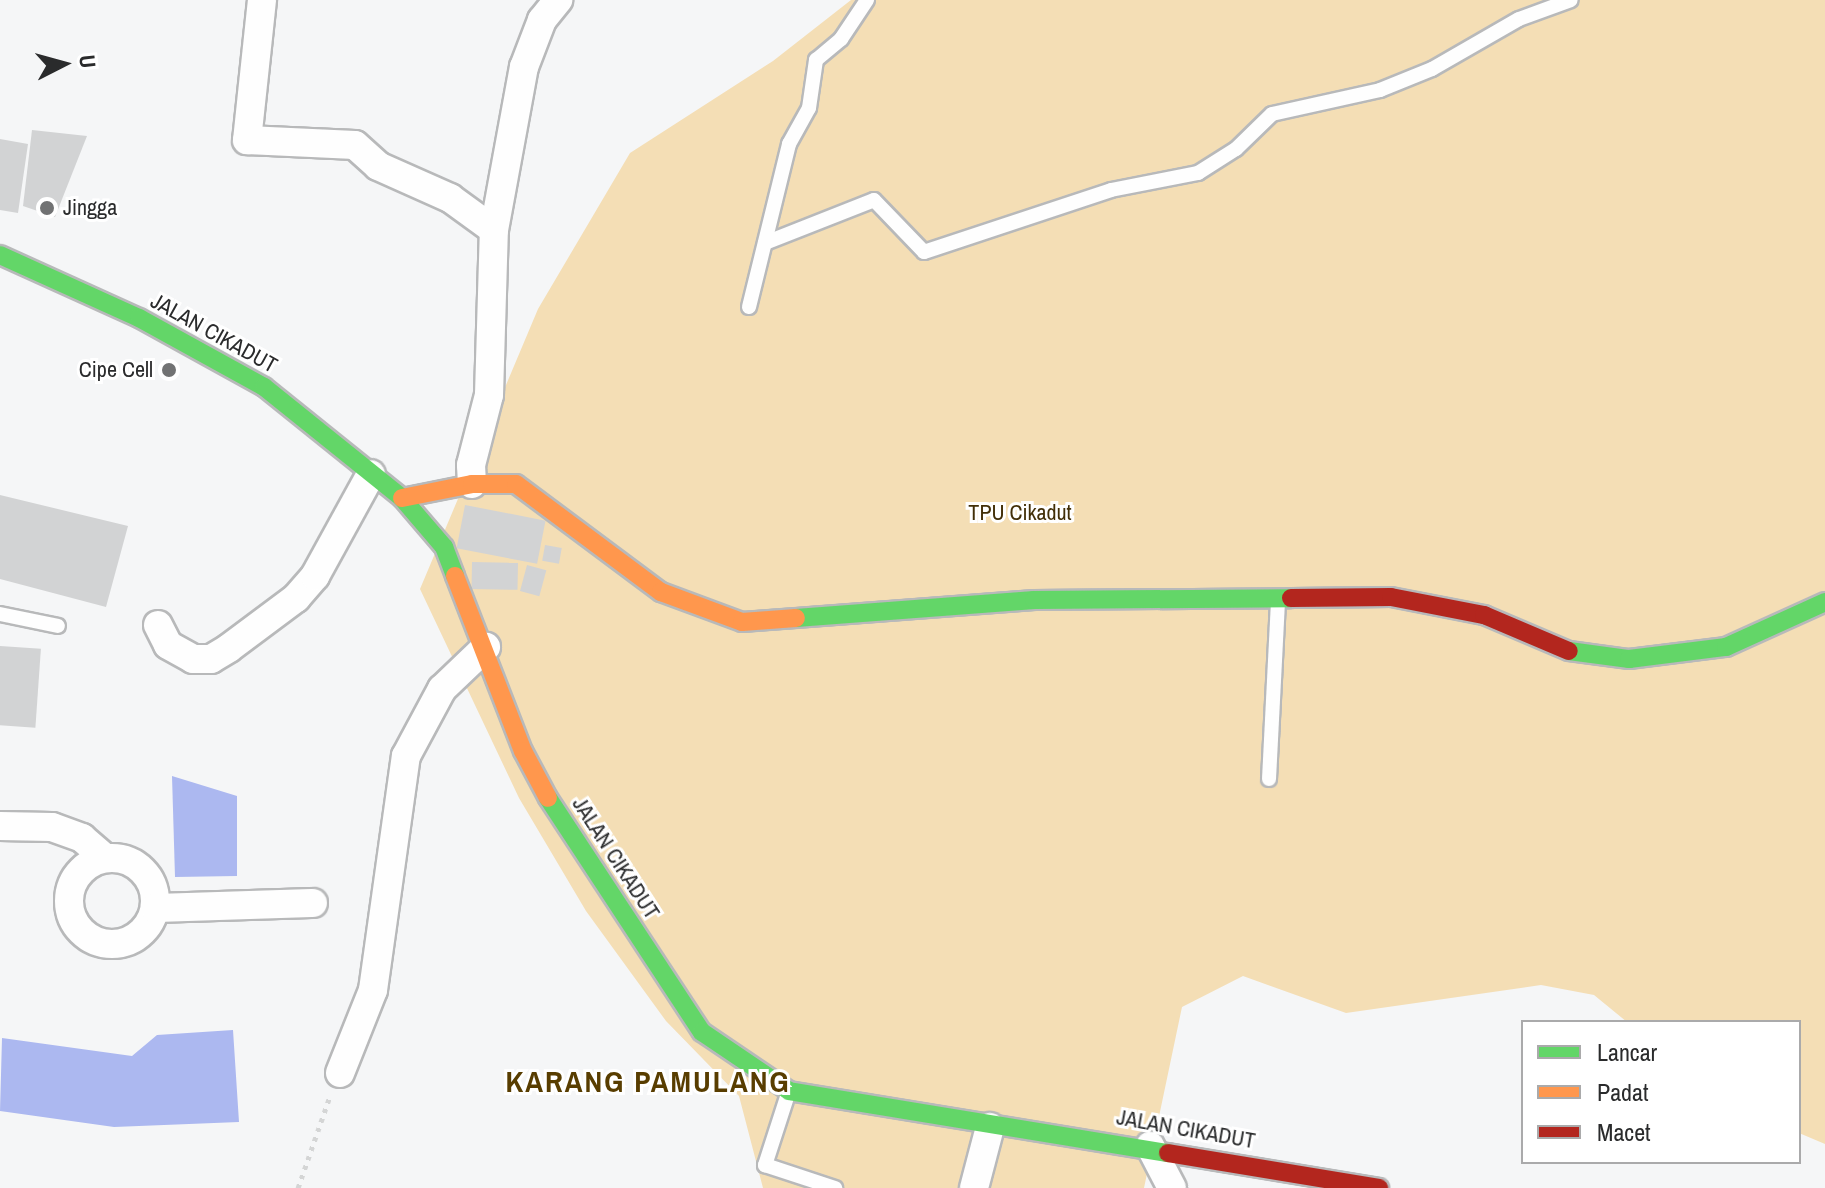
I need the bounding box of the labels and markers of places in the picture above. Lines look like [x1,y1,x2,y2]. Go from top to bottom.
place label: Jingga [63,195,117,221]
marker: Jingga [38,199,56,217]
place label: Cipe Cell [79,357,153,383]
marker: Cipe Cell [160,361,178,379]

